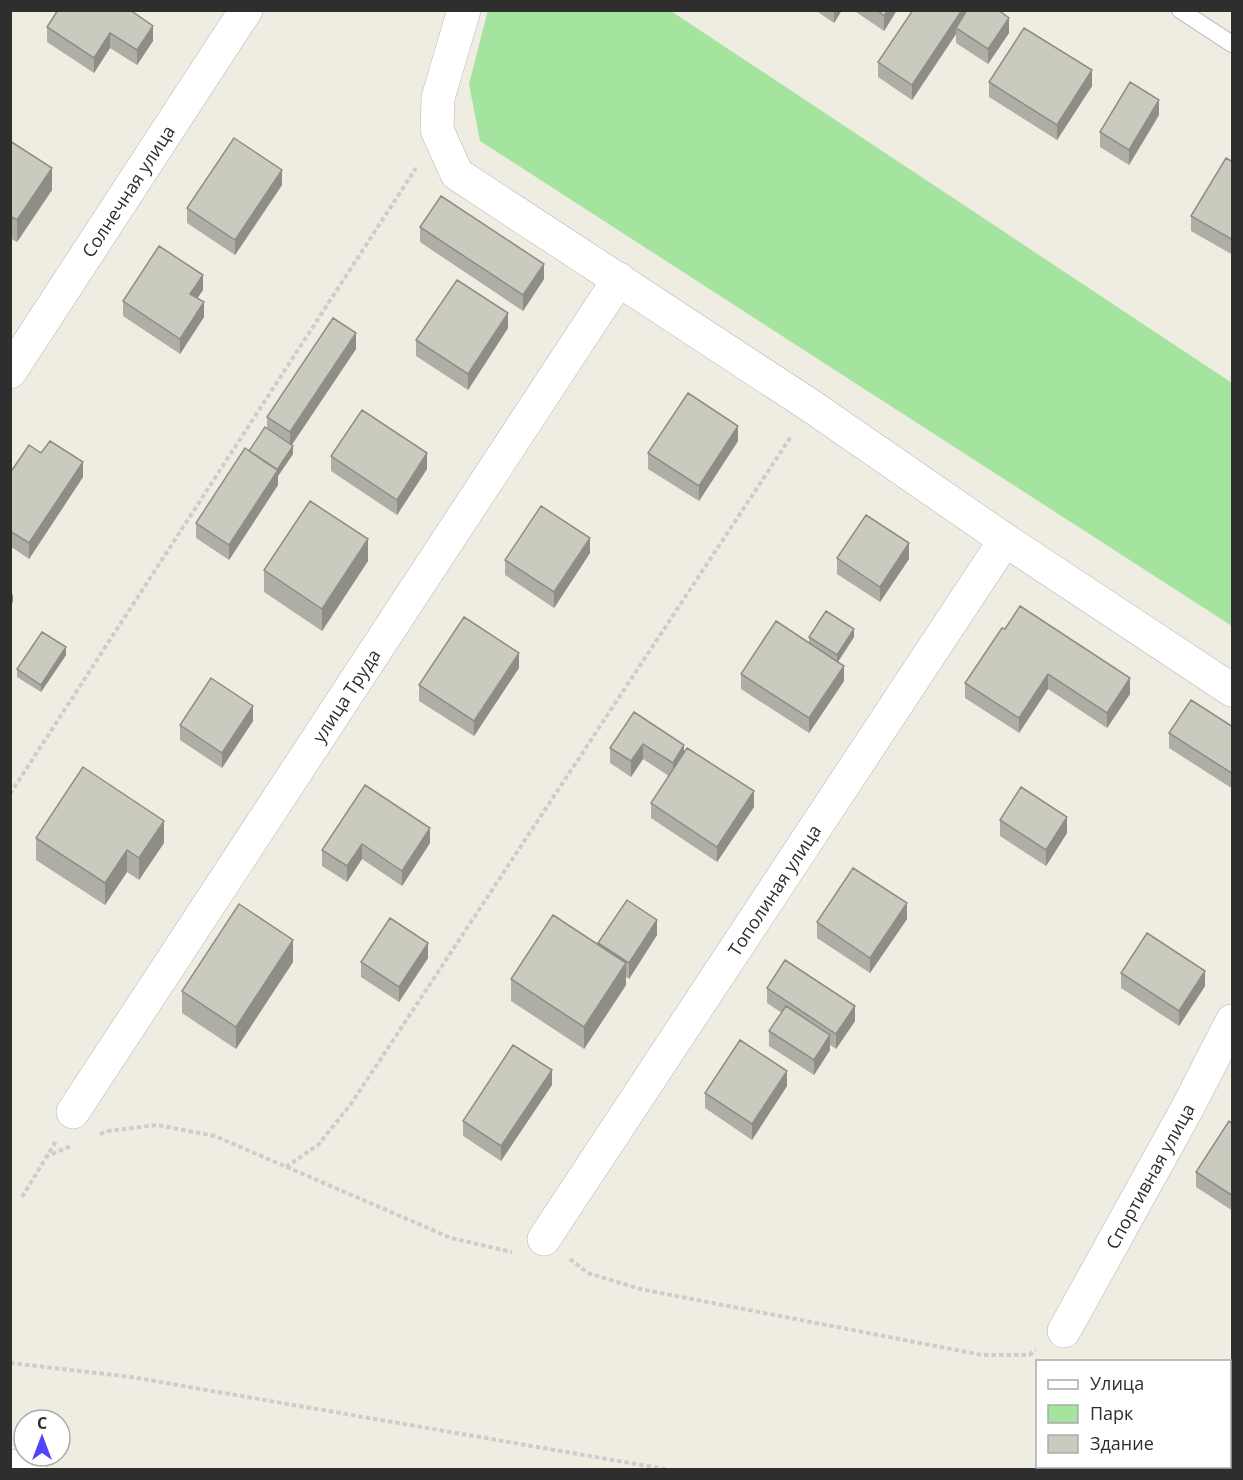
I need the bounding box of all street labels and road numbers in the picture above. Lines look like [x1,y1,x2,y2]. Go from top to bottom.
street label: Солнечная улица [76,120,180,262]
street label: улица Труда [307,644,385,747]
street label: Тополиная улица [722,820,826,960]
street label: Спортивная улица [1100,1099,1200,1253]

